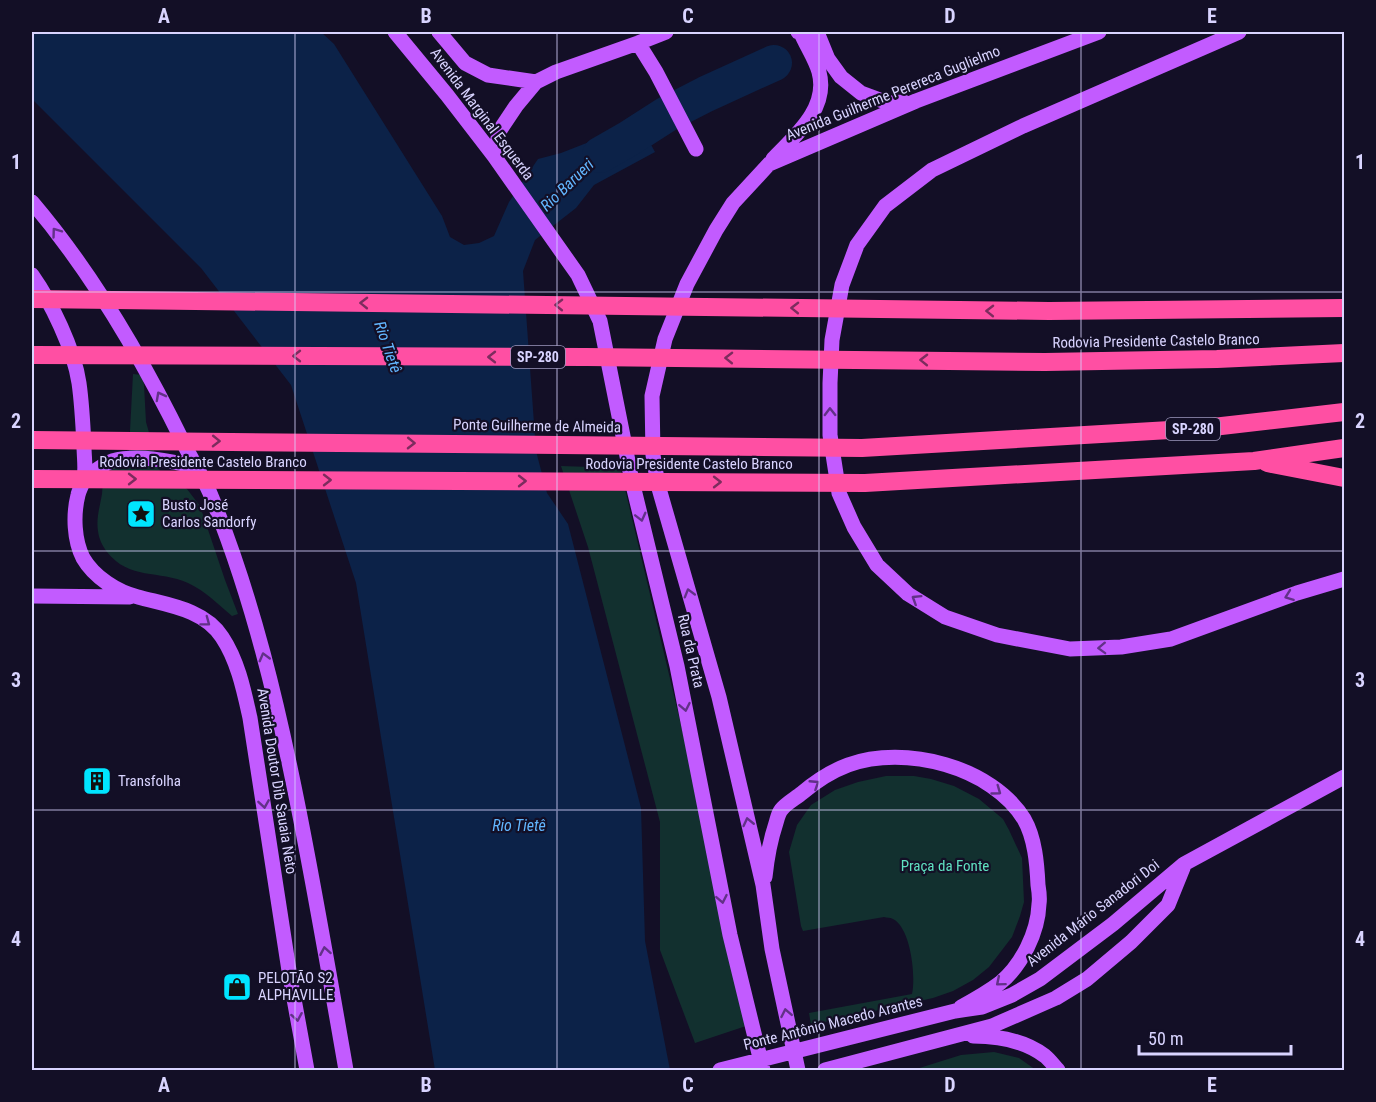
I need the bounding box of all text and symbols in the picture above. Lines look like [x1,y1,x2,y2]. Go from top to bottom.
text: A [158,4,170,28]
text: B [420,4,432,28]
text: C [682,4,694,28]
text: D [944,4,956,28]
text: E [1207,4,1217,28]
street label: Avenida Guilherme Perereca Guglielmo [783,42,1003,144]
street label: Avenida Marginal Esquerda [426,44,538,184]
text: 1 [11,150,21,174]
text: 1 [1355,150,1365,174]
water label: Rio Barueri [536,155,598,215]
one-way arrow [52,227,63,238]
one-way arrow [359,297,368,309]
one-way arrow [554,299,563,312]
one-way arrow [791,302,800,314]
one-way arrow [986,304,995,317]
water label: Rio Tietê [370,319,406,375]
street label: Rodovia Presidente Castelo Branco [1052,330,1260,352]
road number: SP-280 [511,346,565,368]
one-way arrow [292,350,301,362]
one-way arrow [487,350,496,363]
one-way arrow [724,352,733,364]
one-way arrow [919,354,928,367]
one-way arrow [156,392,167,402]
one-way arrow [824,407,836,416]
text: 2 [11,409,21,433]
text: 2 [1355,409,1365,433]
street label: Ponte Guilherme de Almeida [453,416,621,436]
road number: SP-280 [1166,418,1220,440]
one-way arrow [211,435,220,447]
one-way arrow [406,437,415,449]
street label: Rodovia Presidente Castelo Branco [99,453,307,471]
street label: Rodovia Presidente Castelo Branco [585,455,793,473]
one-way arrow [127,473,136,485]
one-way arrow [322,474,331,486]
one-way arrow [517,475,526,487]
one-way arrow [712,476,721,488]
place label: Busto José Carlos Sandorfy [162,496,256,531]
place icon: Busto José Carlos Sandorfy [125,498,157,530]
one-way arrow [633,512,646,522]
one-way arrow [684,588,696,599]
one-way arrow [1284,588,1294,601]
one-way arrow [912,595,923,606]
street label: Rua da Prata [674,612,708,690]
one-way arrow [199,615,210,626]
one-way arrow [1097,642,1106,654]
one-way arrow [259,652,272,662]
text: 3 [11,668,21,692]
text: 3 [1355,668,1365,692]
street label: Avenida Doutor Dib Sauaia Neto [253,687,301,875]
one-way arrow [678,702,691,712]
building icon: Transfolha [81,765,113,797]
place label: Transfolha [118,772,181,790]
one-way arrow [809,780,820,791]
one-way arrow [991,784,1002,795]
one-way arrow [257,799,269,808]
water label: Rio Tietê [492,816,546,835]
one-way arrow [743,817,756,827]
street label: Avenida Mário Sanadori Doi [1023,856,1163,970]
park label: Praça da Fonte [901,857,989,875]
one-way arrow [715,893,728,903]
text: 4 [11,927,21,951]
text: 4 [1355,927,1365,951]
one-way arrow [319,946,332,956]
place label: PELOTÃO S2 ALPHAVILLE [258,969,333,1004]
shop icon: PELOTÃO S2 ALPHAVILLE [221,971,253,1003]
one-way arrow [996,974,1007,985]
street label: Ponte Antônio Macedo Arantes [742,992,925,1054]
one-way arrow [780,1008,793,1018]
one-way arrow [290,1012,303,1022]
scale bar [1139,1018,1290,1056]
text: 50 m [1148,1028,1183,1049]
text: A [158,1073,170,1097]
text: B [420,1073,432,1097]
text: C [682,1073,694,1097]
text: D [944,1073,956,1097]
text: E [1207,1073,1217,1097]

